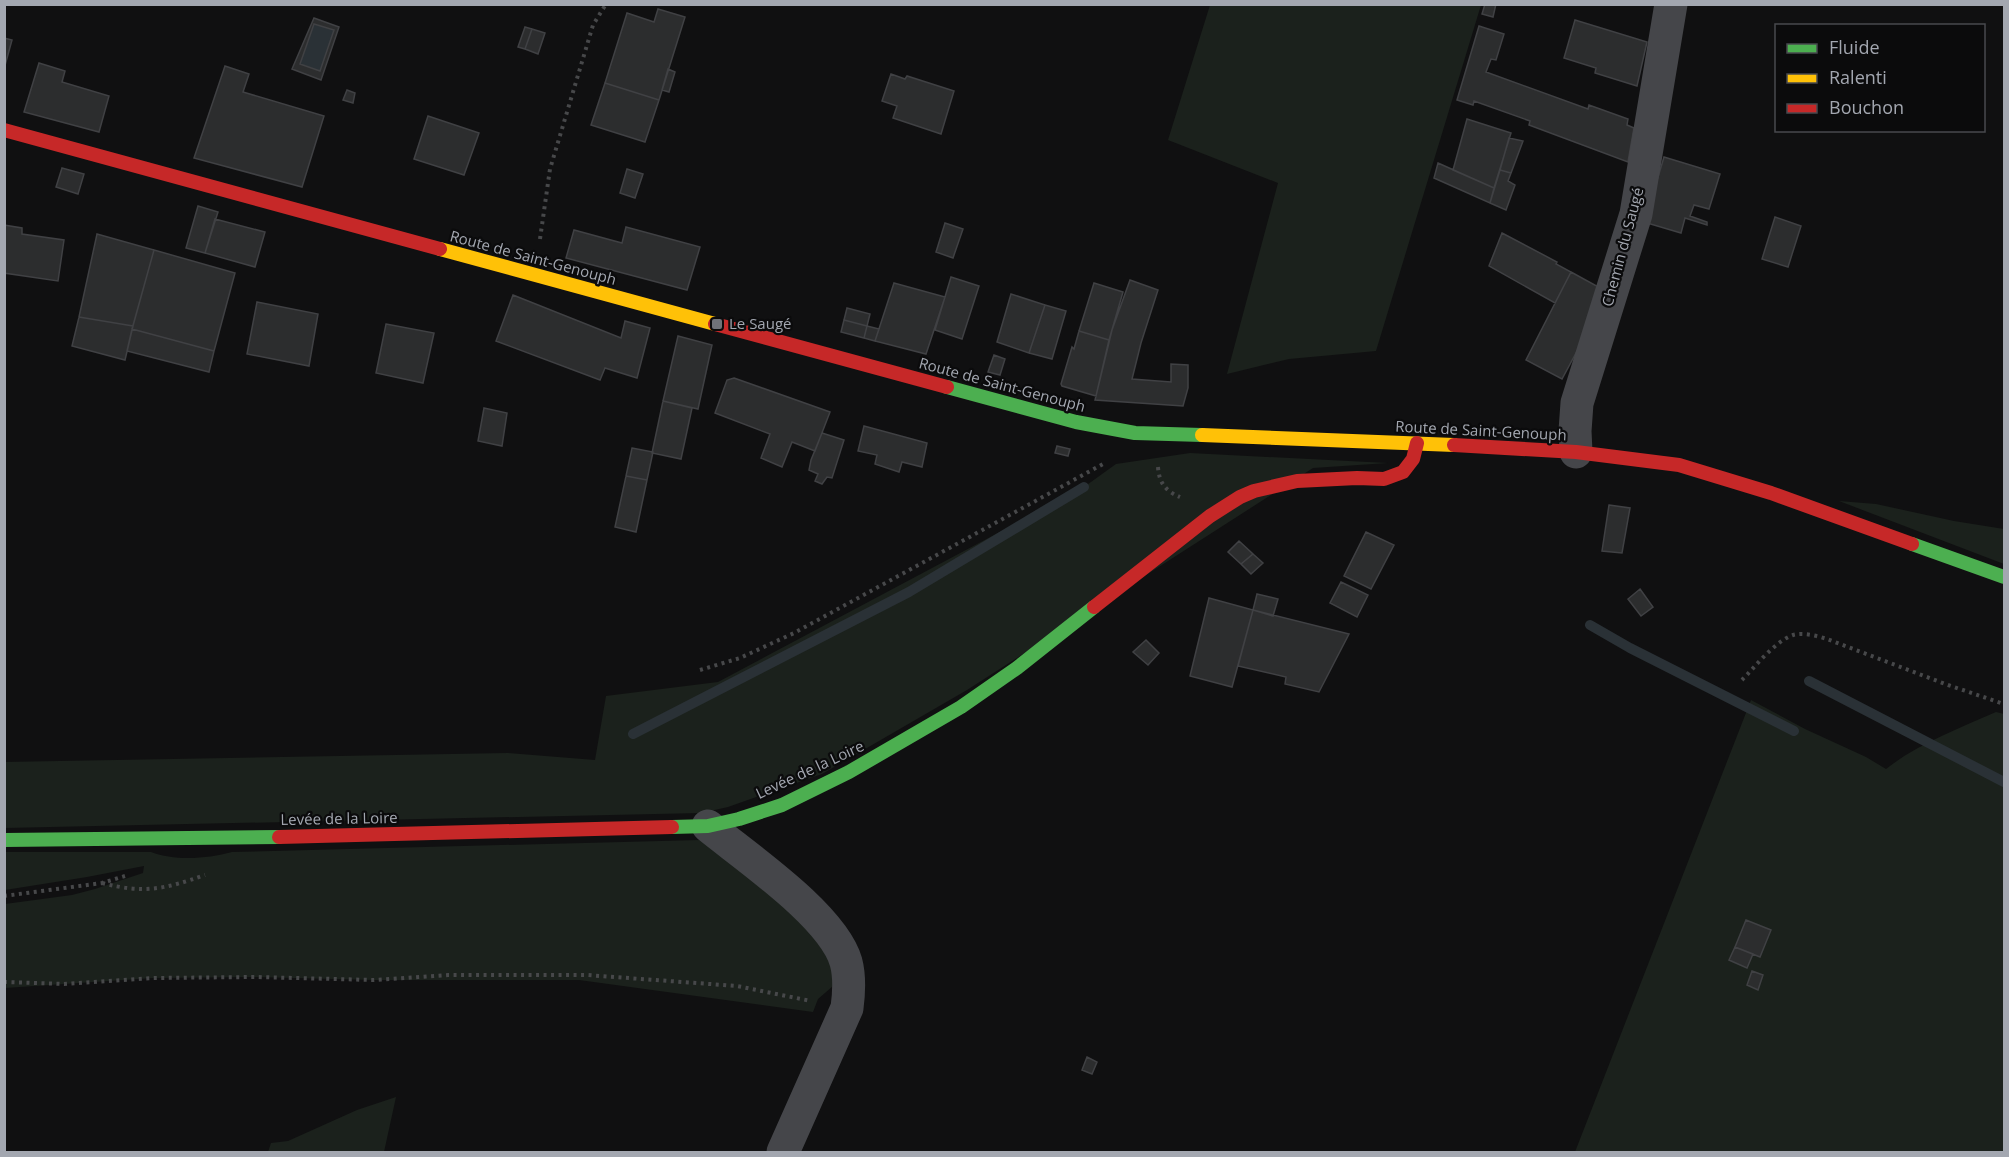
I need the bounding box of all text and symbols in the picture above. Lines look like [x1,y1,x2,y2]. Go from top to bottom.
legend [1775,24,1985,132]
text: Fluide [1829,35,1880,59]
text: Ralenti [1829,65,1887,89]
text: Bouchon [1829,95,1904,119]
street label: Chemin du Saugé [1597,185,1648,308]
street label: Route de Saint-Genouph [448,225,619,289]
place label: Le Saugé [729,313,791,333]
marker: Le Saugé [710,317,724,331]
street label: Route de Saint-Genouph [917,352,1088,416]
street label: Route de Saint-Genouph [1395,416,1567,444]
street label: Levée de la Loire [752,735,867,803]
street label: Levée de la Loire [280,807,398,829]

